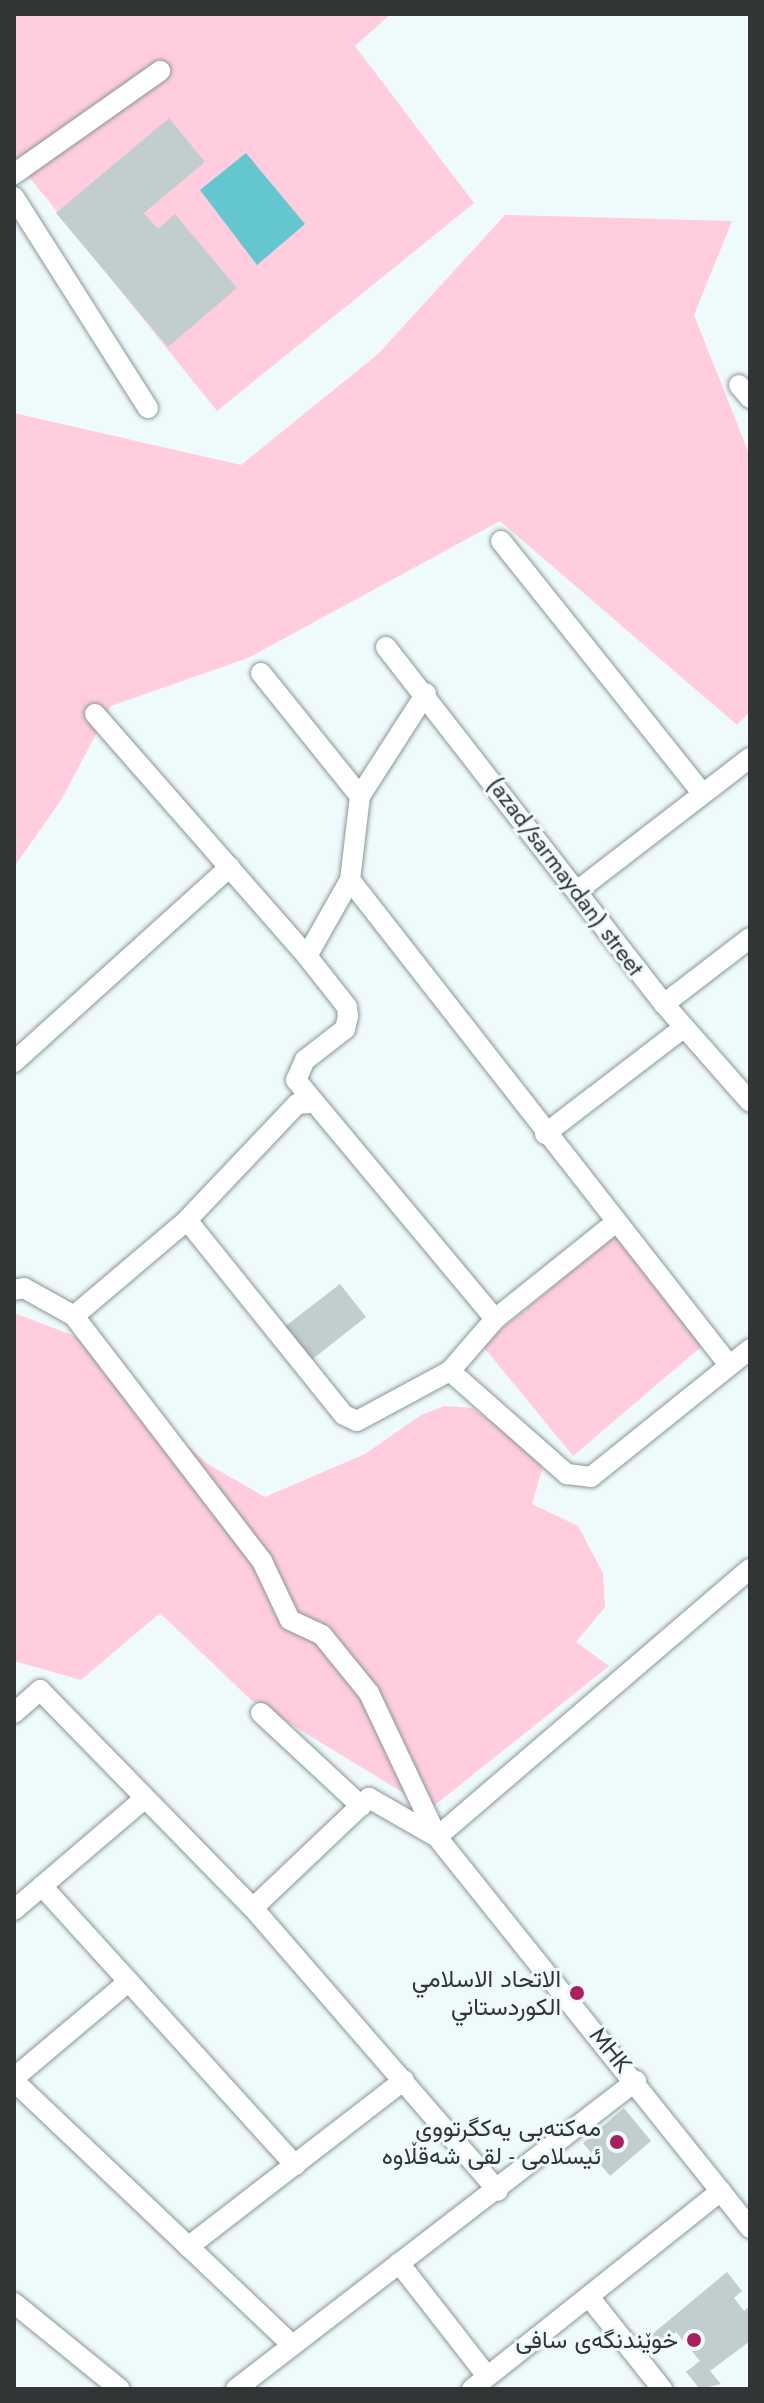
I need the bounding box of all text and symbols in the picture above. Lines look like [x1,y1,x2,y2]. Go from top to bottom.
street label: (azad/sarmaydan) street [482,771,650,981]
place label: الاتحاد الاسلامي الكوردستاني [412,1965,561,2021]
marker: الاتحاد الاسلامي الكوردستاني [568,1984,586,2002]
street label: MHK [584,2021,638,2079]
place label: مەکتەبی یەکگرتووی ئیسلامی - لقی شەقڵاوە [382,2114,601,2170]
marker: مەکتەبی یەکگرتووی ئیسلامی - لقی شەقڵاوە [608,2133,626,2151]
place label: خوێندنگەی سافی [515,2326,678,2354]
marker: خوێندنگەی سافی [685,2331,703,2349]

